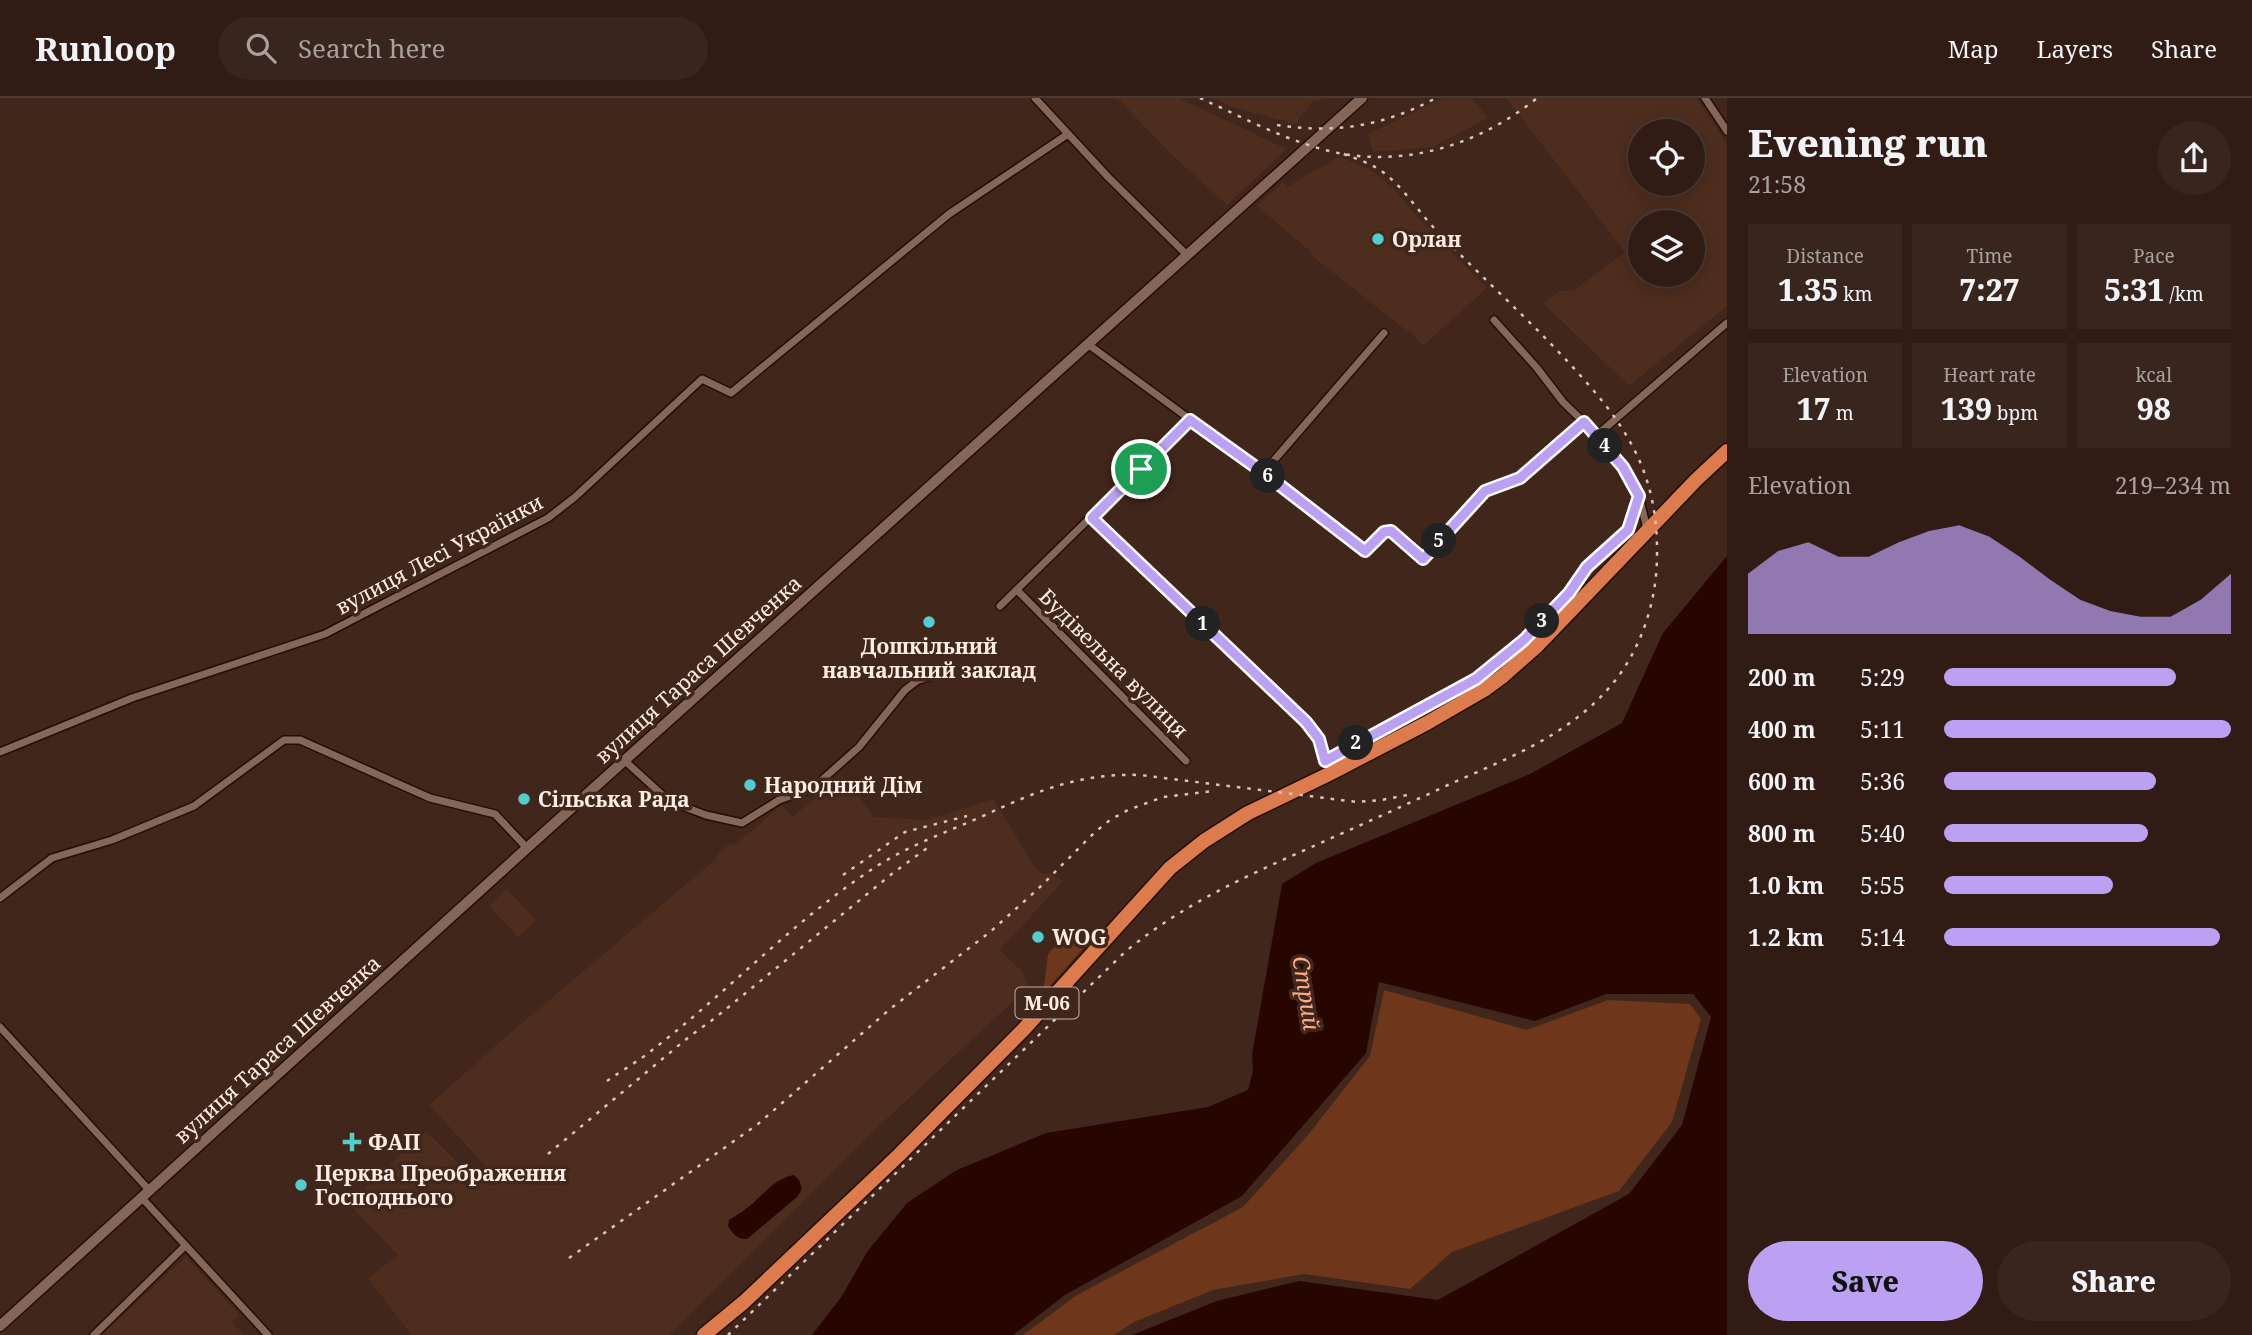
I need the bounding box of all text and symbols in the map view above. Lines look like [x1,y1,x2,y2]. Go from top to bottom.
search box [218,17,708,80]
text: Runloop [35,26,176,71]
icon: search [242,29,280,67]
text: Search here [298,30,446,66]
text: Map [1948,32,1999,65]
text: Layers [2037,32,2113,65]
text: Share [2151,32,2217,65]
text: Evening run [1748,116,1988,168]
map controls [1628,119,1705,287]
button: locate [1628,119,1705,196]
button: share [2157,121,2231,195]
text: 21:58 [1748,168,1806,200]
button: layers [1628,210,1705,287]
place label: Орлан [1392,225,1462,253]
marker: Орлан [1370,231,1386,247]
text: Distance [1786,243,1864,269]
text: Time [1967,243,2012,269]
text: Pace [2133,243,2175,269]
text: 1.35 [1778,269,1838,310]
text: 7:27 [1959,269,2020,310]
text: 5:31 [2104,269,2164,310]
text: km [1838,281,1872,307]
text: /km [2164,281,2204,307]
text: Elevation [1782,362,1868,388]
text: Heart rate [1943,362,2036,388]
text: kcal [2135,362,2172,388]
text: 17 [1797,388,1831,429]
text: 139 [1941,388,1992,429]
text: 98 [2137,388,2171,429]
text: m [1831,400,1854,426]
text: bpm [1992,400,2038,426]
pin: 4 [1588,428,1622,464]
text: 4 [1599,432,1610,458]
pin [1111,439,1171,499]
icon: arrive [1122,450,1160,488]
pin: 6 [1250,458,1286,494]
text: 6 [1262,462,1273,488]
text: Elevation [1748,469,1852,501]
text: 219–234 m [2115,469,2231,501]
street label: вулиця Лесі Українки [331,487,547,621]
pin: 5 [1422,524,1456,558]
text: 5 [1433,527,1444,553]
street label: вулиця Тараса Шевченка [589,569,807,769]
street label: Будівельна вулиця [1033,582,1195,744]
pin: 3 [1524,603,1560,638]
pin: 1 [1186,606,1220,642]
text: 3 [1536,607,1547,633]
text: 1 [1197,610,1208,636]
marker: Дошкільний навчальний заклад [921,614,937,630]
place label: Дошкільний навчальний заклад [822,632,1036,684]
text: 200 m [1748,661,1816,693]
text: 5:29 [1860,661,1905,693]
text: 400 m [1748,713,1816,745]
text: 5:11 [1860,713,1905,745]
pin: 2 [1338,726,1374,760]
text: 2 [1350,729,1361,755]
text: 600 m [1748,765,1816,797]
text: 5:36 [1860,765,1905,797]
place label: Народний Дім [764,771,922,799]
marker: Народний Дім [742,777,758,793]
place label: Сільська Рада [538,785,690,813]
marker: Сільська Рада [516,791,532,807]
text: 800 m [1748,817,1816,849]
text: 5:40 [1860,817,1905,849]
text: 1.0 km [1748,869,1824,901]
text: 5:55 [1860,869,1905,901]
text: 1.2 km [1748,921,1824,953]
text: 5:14 [1860,921,1905,953]
place label: WOG [1052,923,1107,951]
marker: WOG [1030,929,1046,945]
street label: вулиця Тараса Шевченка [168,949,386,1149]
water label: Стрий [1285,953,1329,1033]
road number: М-06 [1016,988,1078,1018]
place label: ФАП [368,1128,421,1156]
marker: ФАП [342,1132,362,1152]
place label: Церква Преображення Господнього [315,1159,566,1211]
marker: Церква Преображення Господнього [293,1177,309,1193]
button: Save [1748,1241,1983,1321]
button: Share [1997,1241,2231,1321]

